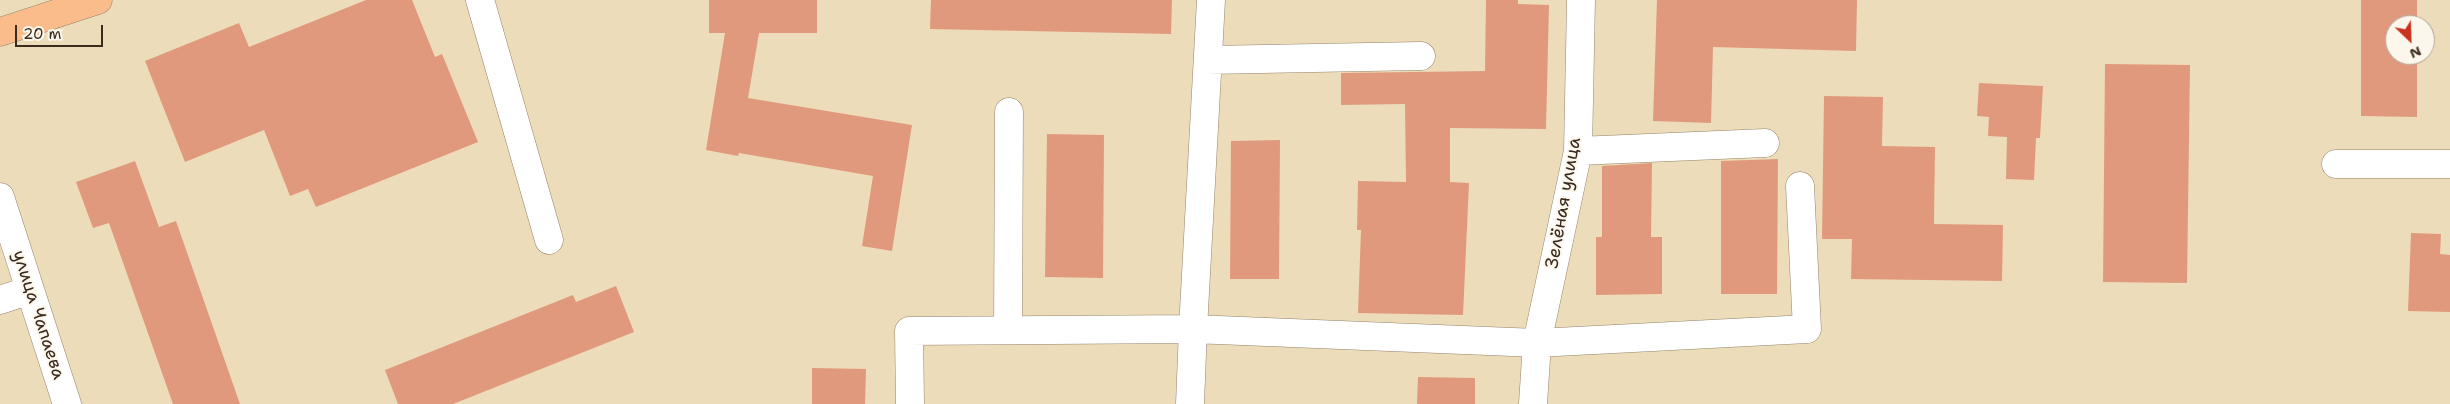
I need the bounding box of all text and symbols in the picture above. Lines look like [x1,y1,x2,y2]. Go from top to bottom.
scale bar [18,15,105,47]
north arrow [2385,15,2435,65]
text: 20 m [23,24,62,44]
text: N [2407,42,2424,63]
street label: Зелёная улица [1542,136,1586,270]
street label: улица Чапаева [7,248,69,382]

